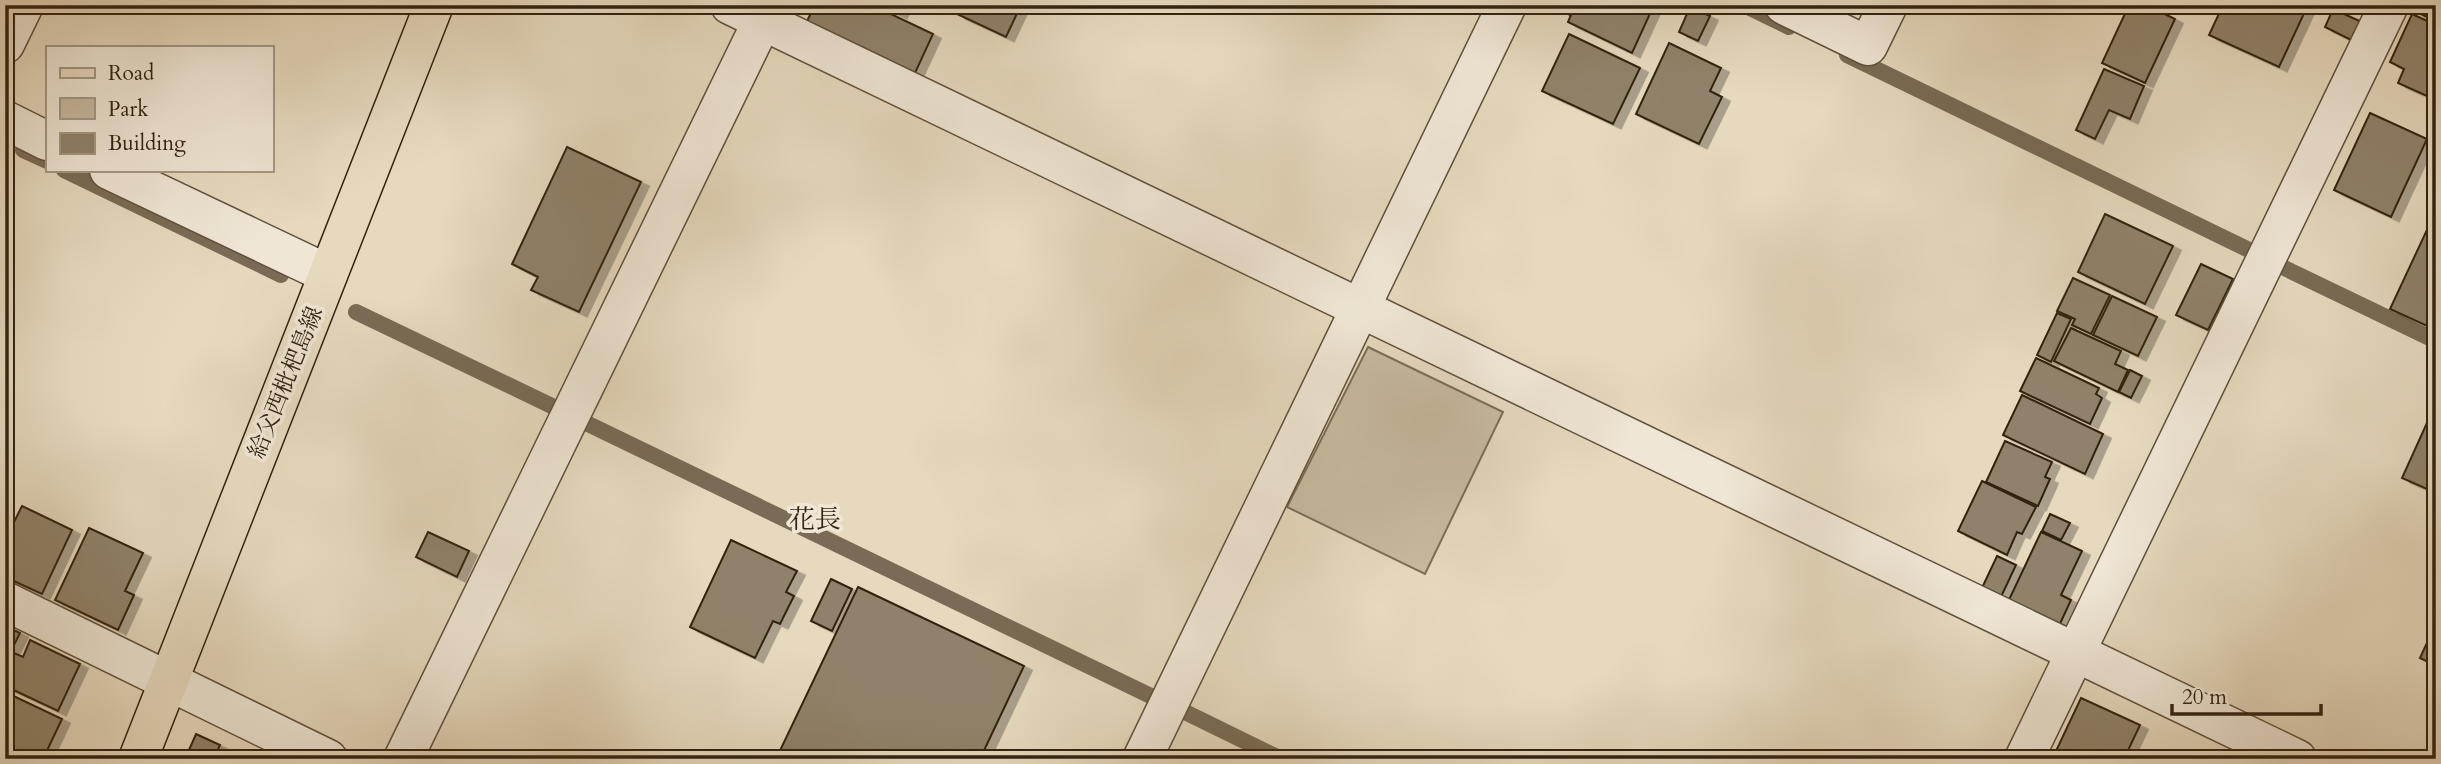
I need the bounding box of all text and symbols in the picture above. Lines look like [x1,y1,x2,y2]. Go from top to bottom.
legend [46,46,273,172]
text: Road [108,59,154,88]
text: Park [108,95,149,124]
text: Building [108,129,186,158]
street label: 給父西枇杷島線 [241,302,330,463]
district label: 花長 [789,502,841,537]
scale bar [2172,673,2320,717]
text: 20 m [2182,683,2227,712]

